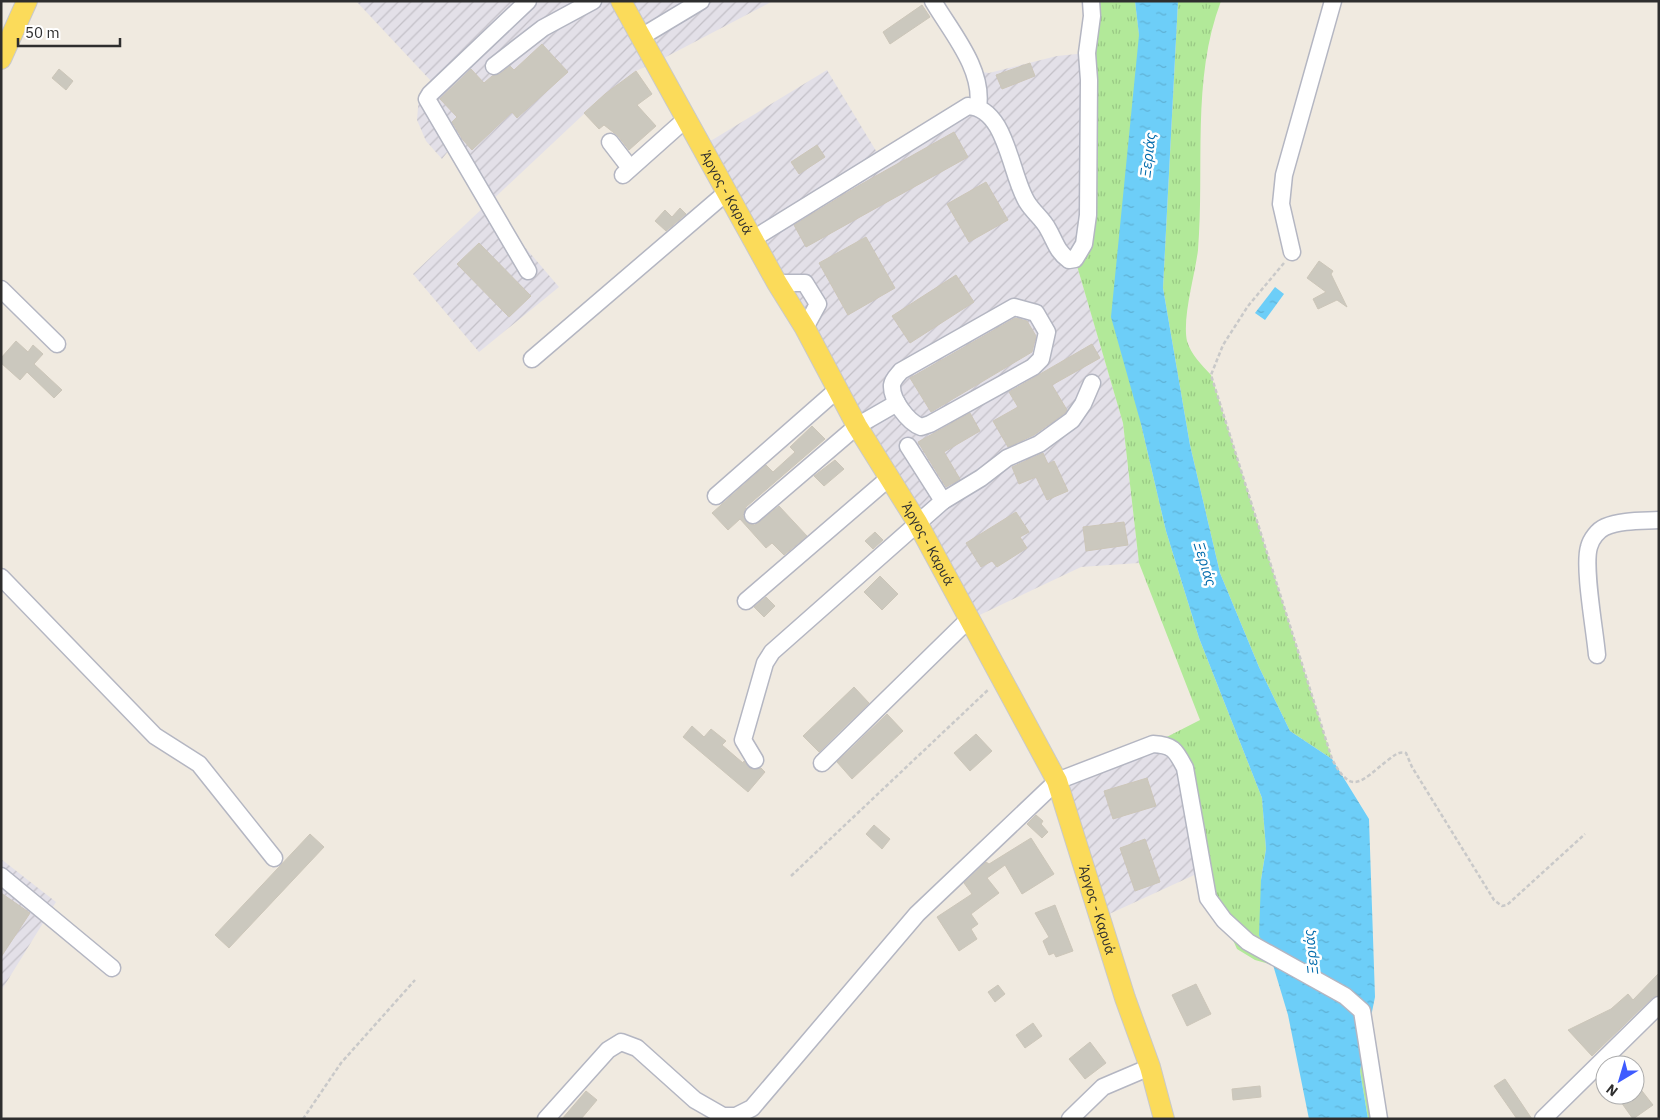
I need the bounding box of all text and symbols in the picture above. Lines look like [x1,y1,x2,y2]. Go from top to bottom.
scale bar [18,15,120,47]
text: 50 m [25,23,60,42]
water label: Ξεριάς [1135,130,1160,179]
street label: Άργος - Καρυά [697,148,757,238]
street label: Άργος - Καρυά [898,499,959,589]
water label: Ξεριάς [1190,539,1221,589]
street label: Άργος - Καρυά [1075,863,1120,957]
water label: Ξεριάς [1299,928,1322,976]
north arrow [1595,1055,1645,1105]
text: N [1602,1080,1622,1100]

